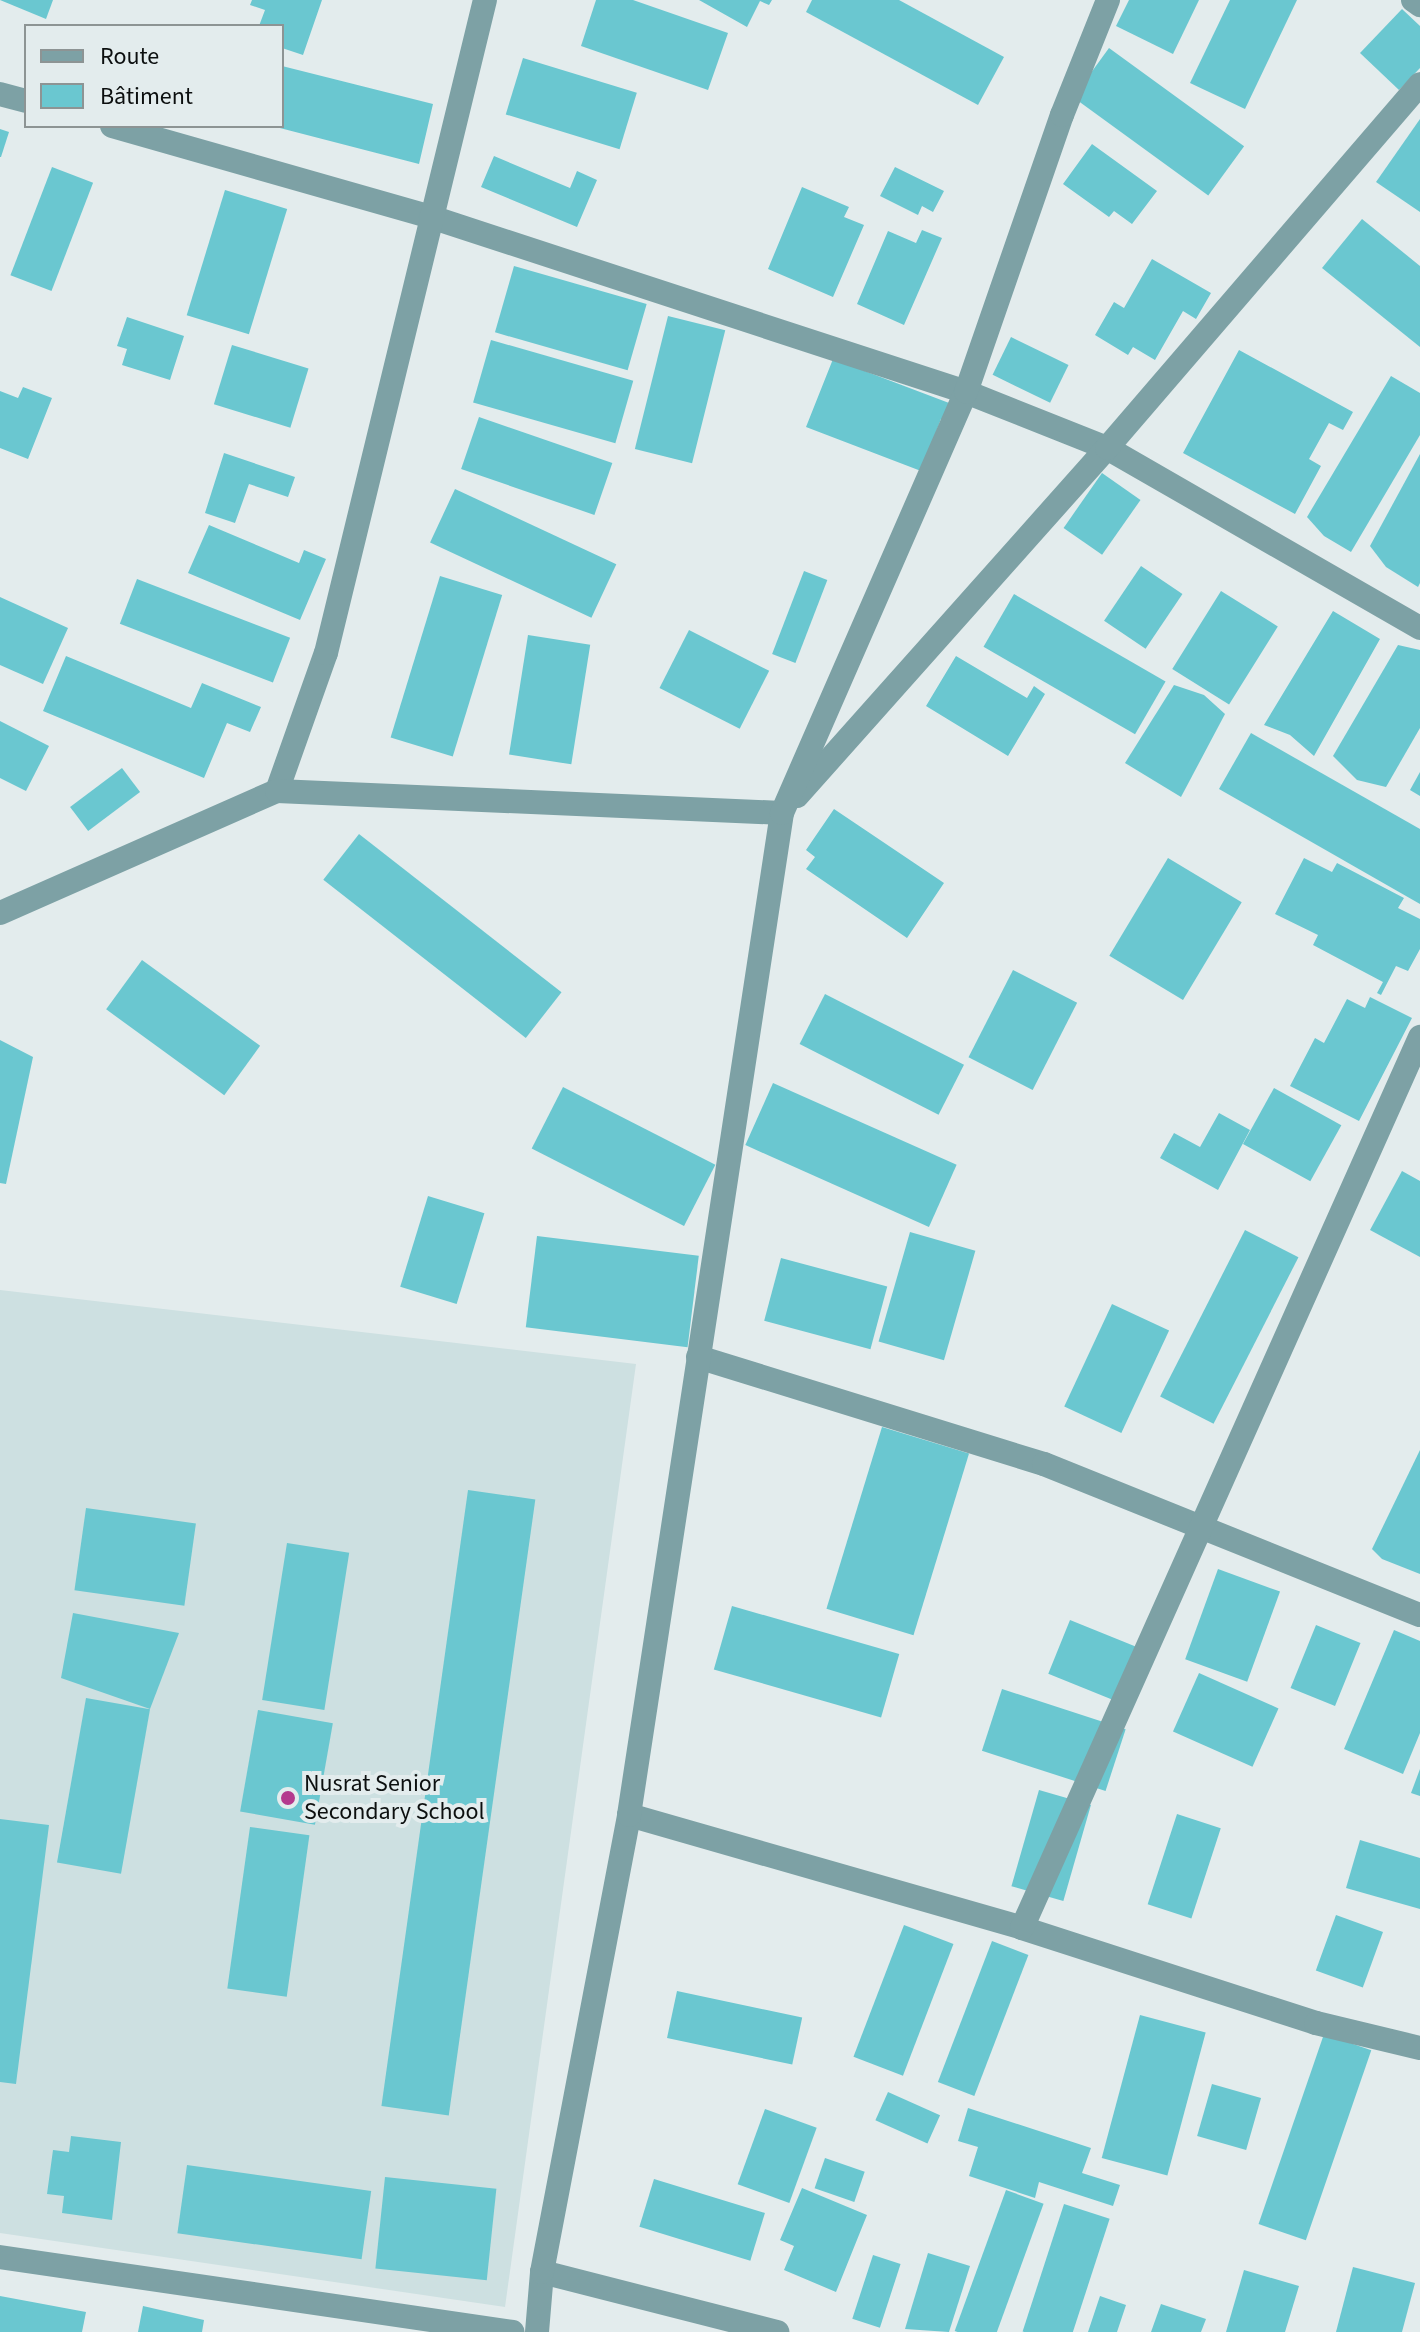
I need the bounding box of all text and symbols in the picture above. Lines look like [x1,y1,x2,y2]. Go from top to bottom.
legend [24,24,284,128]
text: Route [100,39,159,74]
text: Bâtiment [100,79,193,114]
place label: Nusrat Senior Secondary School [304,1770,485,1826]
marker: Nusrat Senior Secondary School [279,1789,297,1807]

